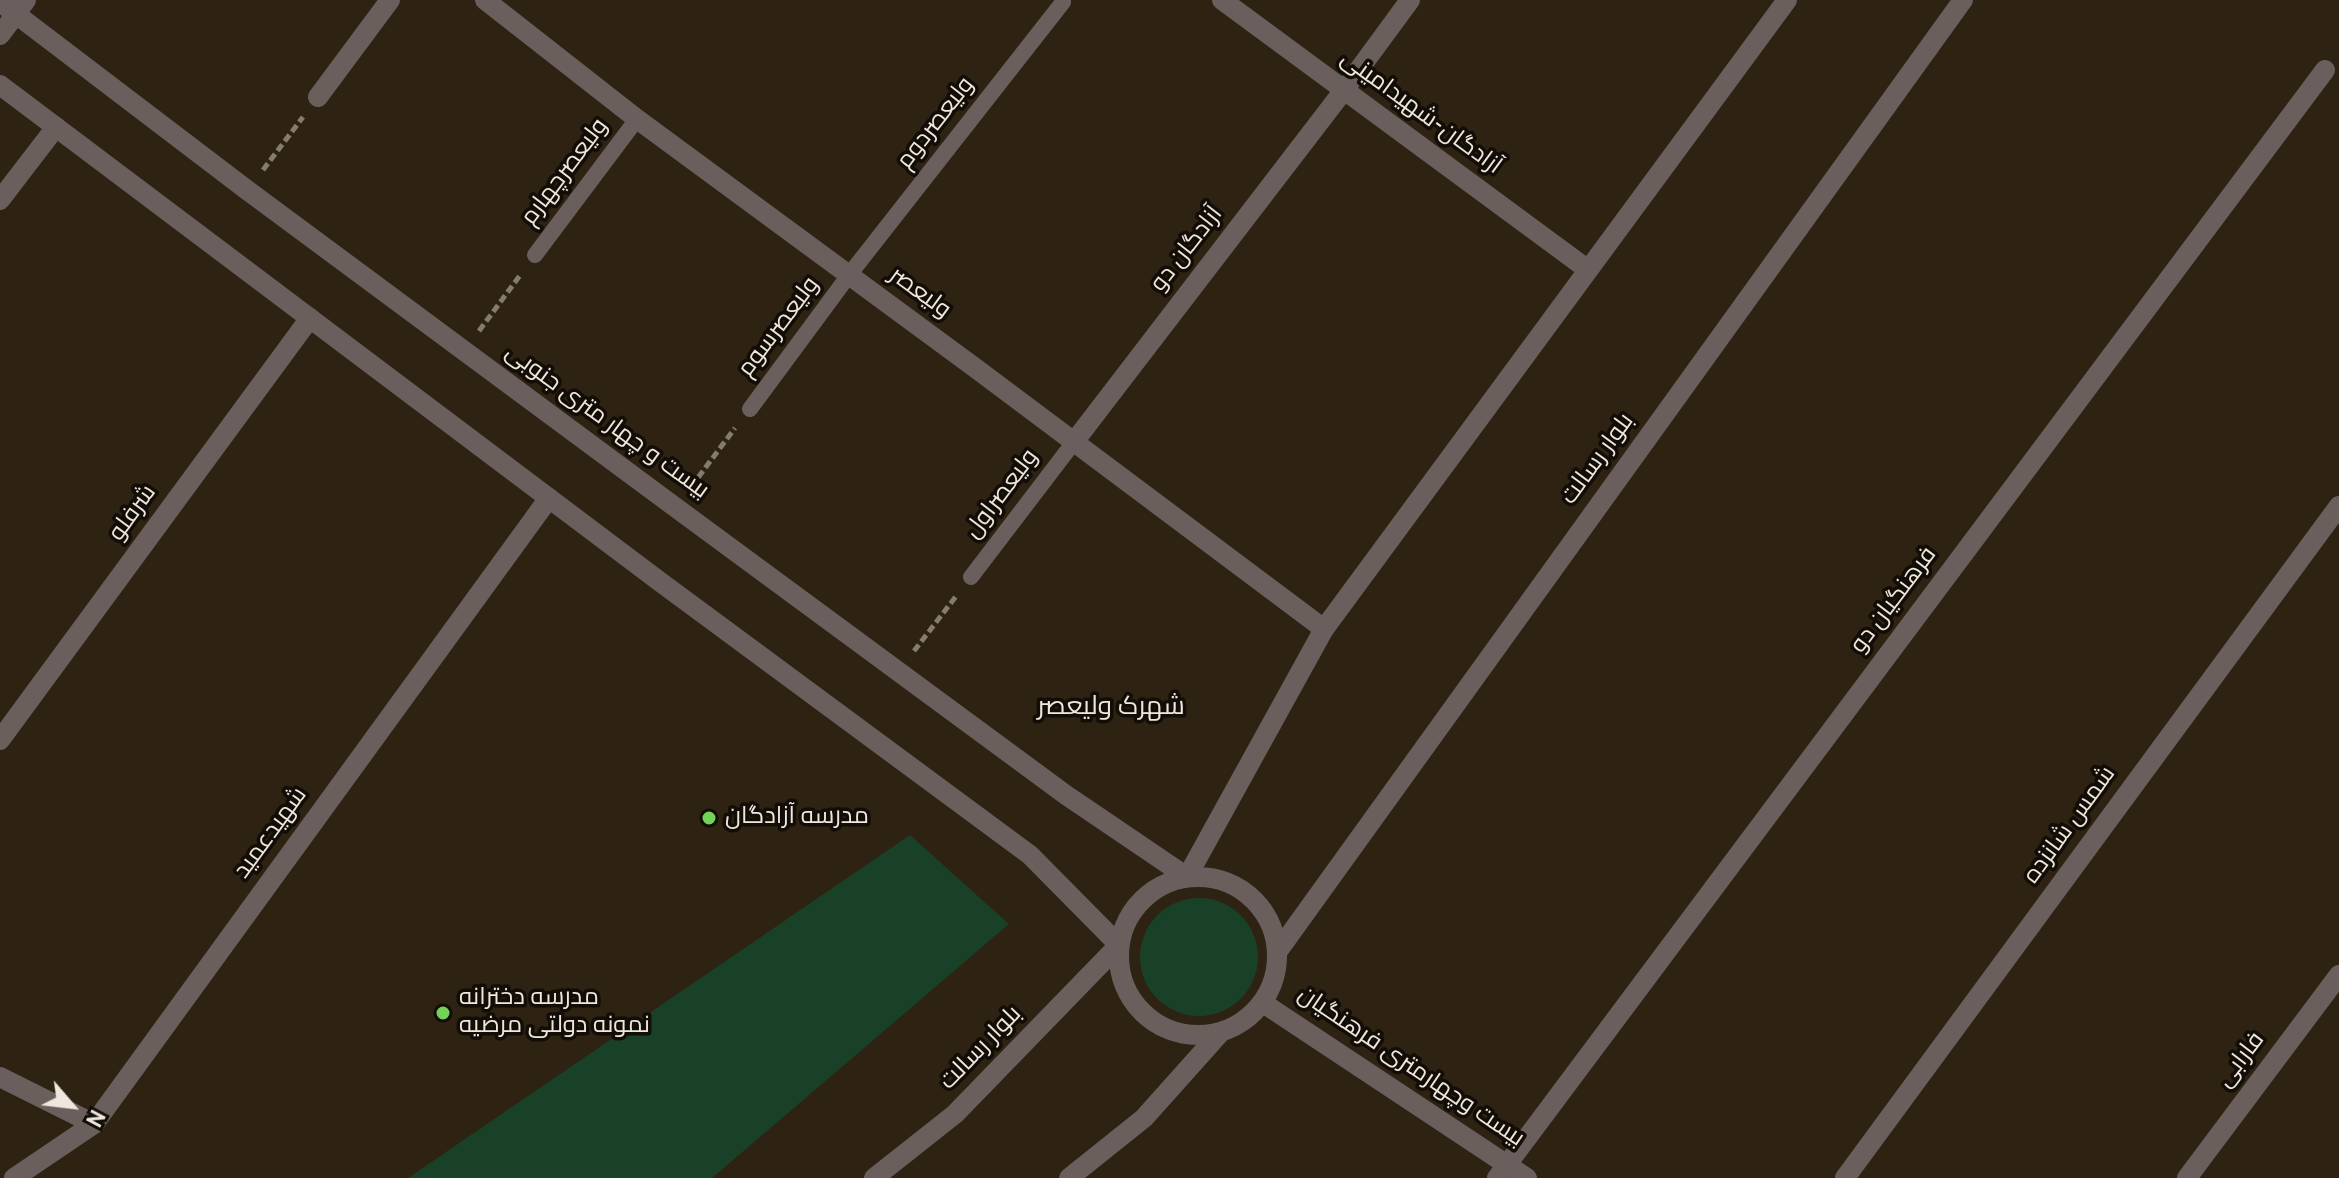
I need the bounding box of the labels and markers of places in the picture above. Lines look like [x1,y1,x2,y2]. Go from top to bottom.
place label: مدرسه آزادگان [725,804,869,832]
marker: مدرسه آزادگان [700,809,718,827]
place label: مدرسه دخترانه نمونه دولتی مرضیه [459,985,650,1041]
marker: مدرسه دخترانه نمونه دولتی مرضیه [434,1004,452,1022]

